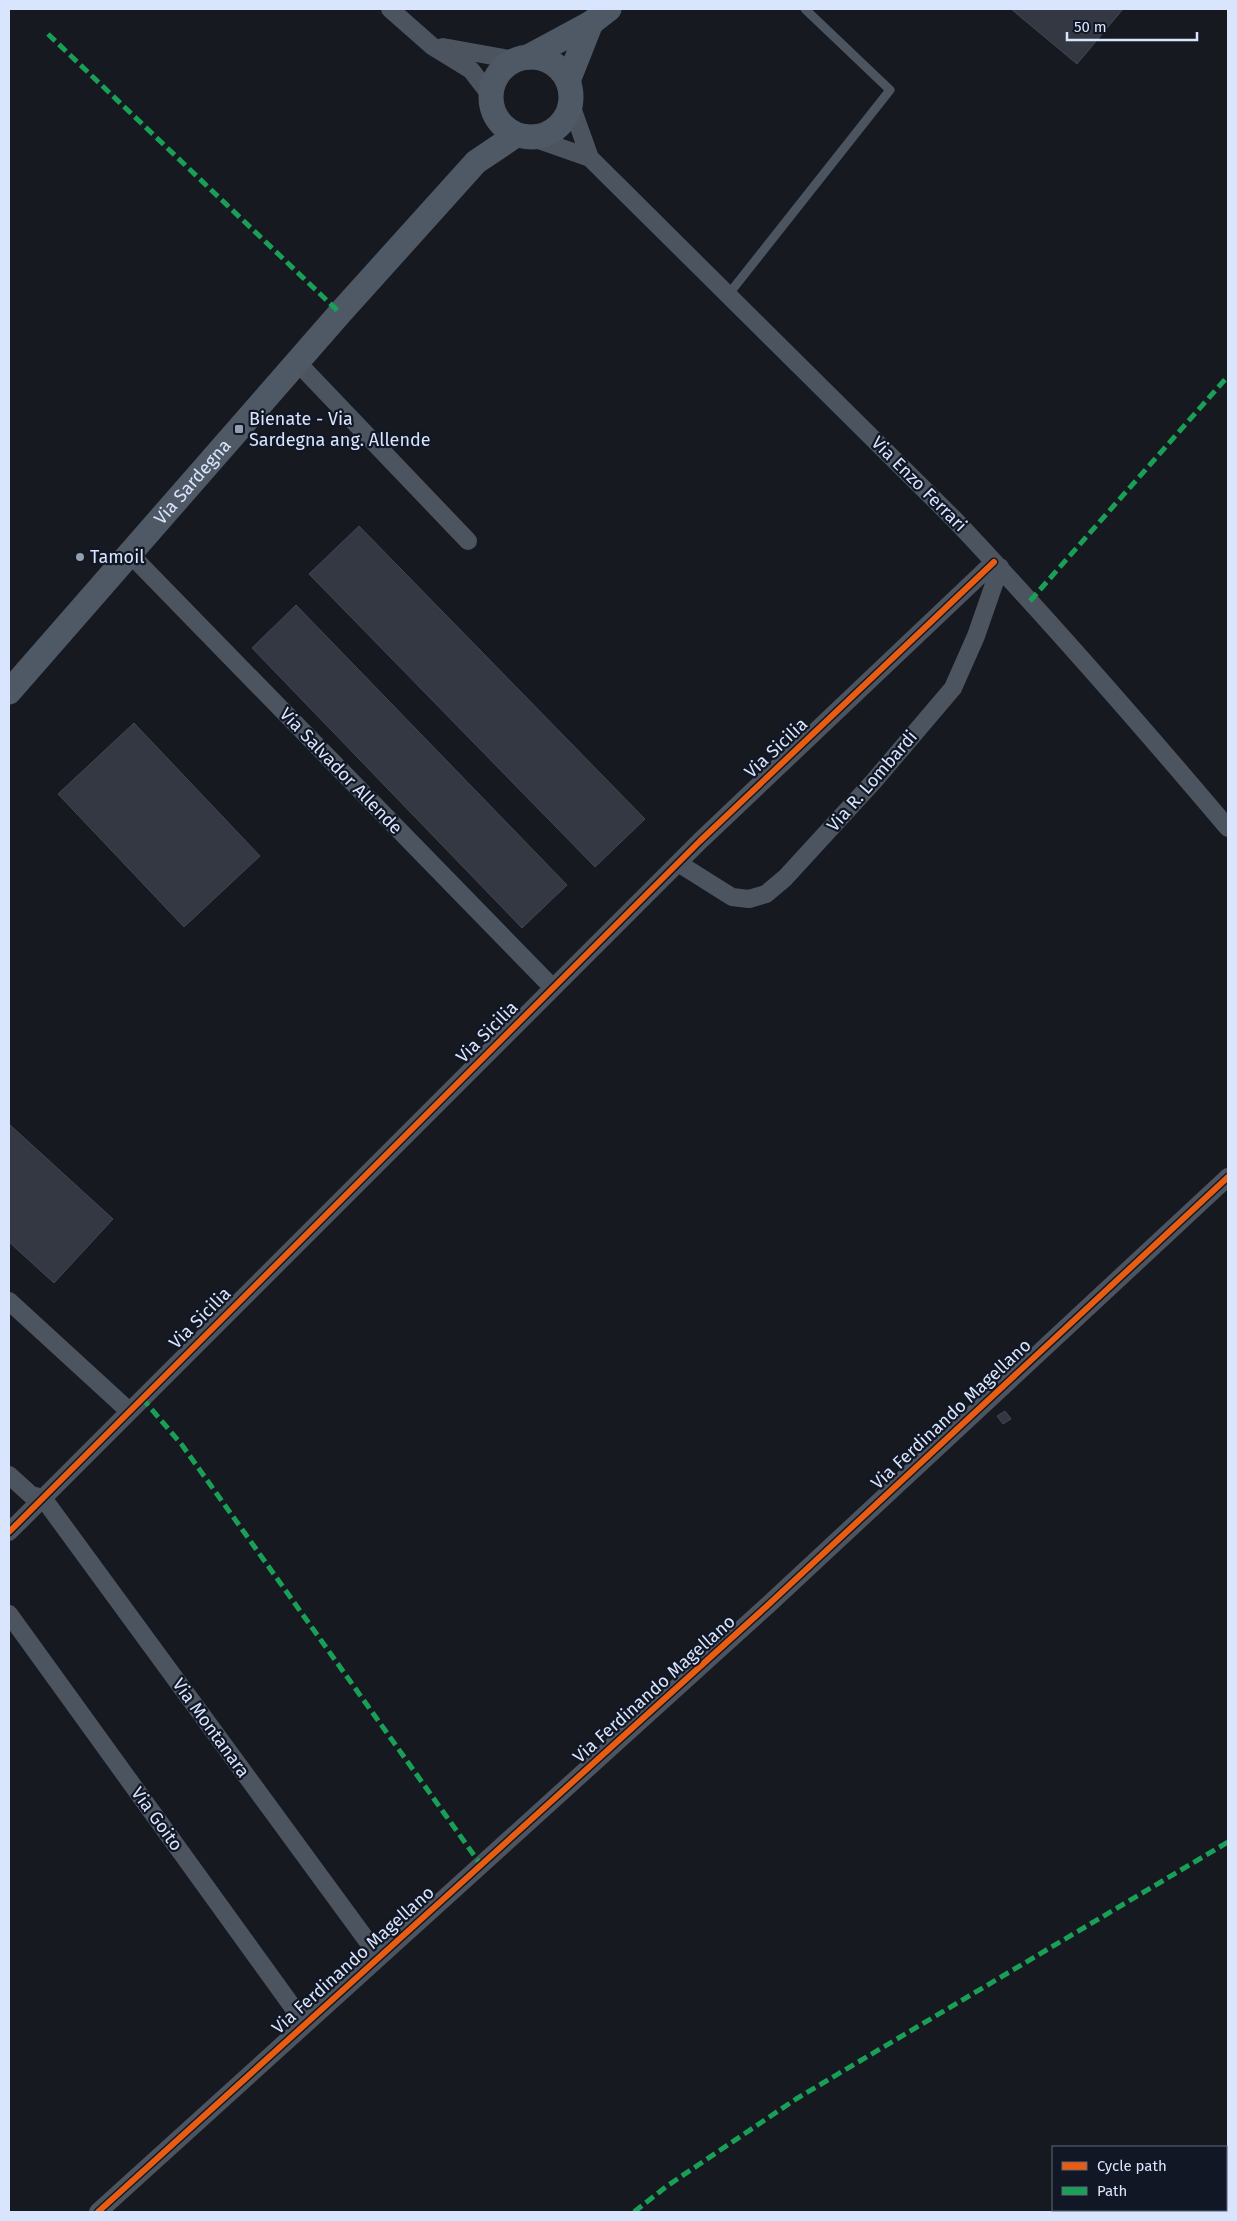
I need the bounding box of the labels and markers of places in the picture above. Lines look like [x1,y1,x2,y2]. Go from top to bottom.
place label: Bienate - Via Sardegna ang. Allende [249,408,431,451]
marker: Bienate - Via Sardegna ang. Allende [233,423,245,435]
place label: Tamoil [90,546,145,568]
marker: Tamoil [74,551,86,563]

